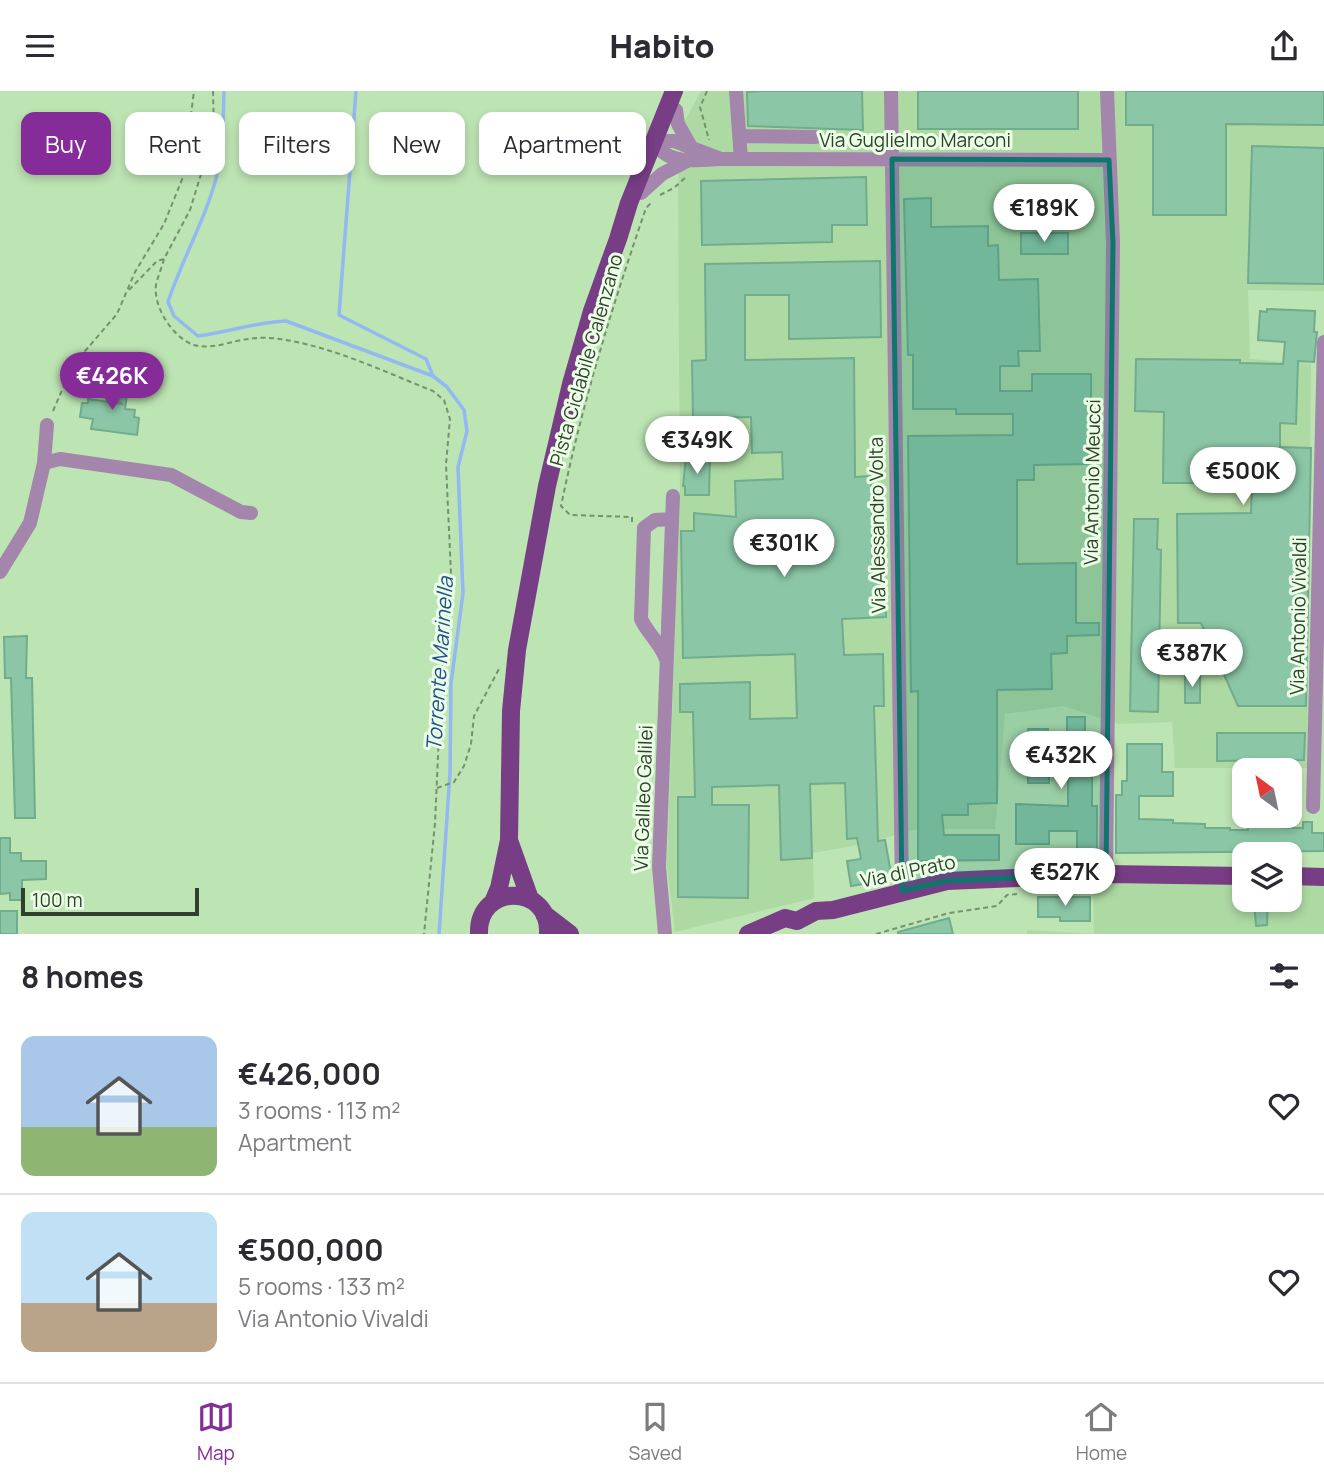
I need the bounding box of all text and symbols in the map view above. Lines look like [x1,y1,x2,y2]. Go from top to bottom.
text: Habito [610,24,714,68]
icon: menu [21,27,59,65]
icon: share [1265,27,1303,65]
chip: Buy [21,112,111,175]
chip: Rent [125,112,225,175]
chip: Filters [239,112,355,175]
chip: New [369,112,465,175]
chip: Apartment [479,112,646,175]
street label: Via Guglielmo Marconi [819,127,1011,153]
pin: €189K [995,185,1093,244]
text: €189K [1009,191,1079,223]
street label: Pista Ciclabile Calenzano [543,251,629,469]
pin: €426K [63,353,161,412]
text: €426K [76,359,148,391]
street label: Via Antonio Meucci [1078,399,1106,565]
pin: €349K [648,417,746,476]
text: €349K [661,423,733,455]
street label: Via Alessandro Volta [862,437,892,613]
pin: €500K [1194,447,1292,507]
text: €500K [1206,454,1280,486]
pin: €301K [735,519,833,579]
text: €301K [749,526,819,558]
street label: Via Antonio Vivaldi [1284,537,1312,695]
water label: Torrente Marinella [419,574,459,752]
pin: €387K [1143,629,1241,689]
text: €387K [1157,636,1227,668]
street label: Via Galileo Galilei [627,725,659,871]
pin: €432K [1012,731,1110,791]
text: €432K [1025,738,1097,770]
north arrow [1232,758,1302,828]
map controls [1232,758,1302,912]
button: layers [1232,842,1302,912]
street label: Via di Prato [858,848,958,894]
pin: €527K [1016,849,1114,908]
text: €527K [1030,855,1100,887]
scale bar [21,885,200,917]
text: 100 m [32,887,83,913]
text: 8 homes [21,956,144,997]
icon: filters [1265,957,1303,995]
text: €426,000 [238,1053,381,1094]
icon: home [77,1064,161,1148]
icon: heart [1265,1087,1303,1125]
text: 3 rooms · 113 m² [238,1094,401,1126]
text: Apartment [238,1126,352,1158]
text: €500,000 [238,1229,384,1270]
icon: home [77,1240,161,1324]
icon: heart [1265,1263,1303,1301]
text: 5 rooms · 133 m² [238,1270,405,1302]
text: Via Antonio Vivaldi [238,1302,429,1334]
tab: Map [197,1398,235,1466]
tab: Saved [629,1398,682,1466]
tab: Home [1076,1398,1127,1466]

